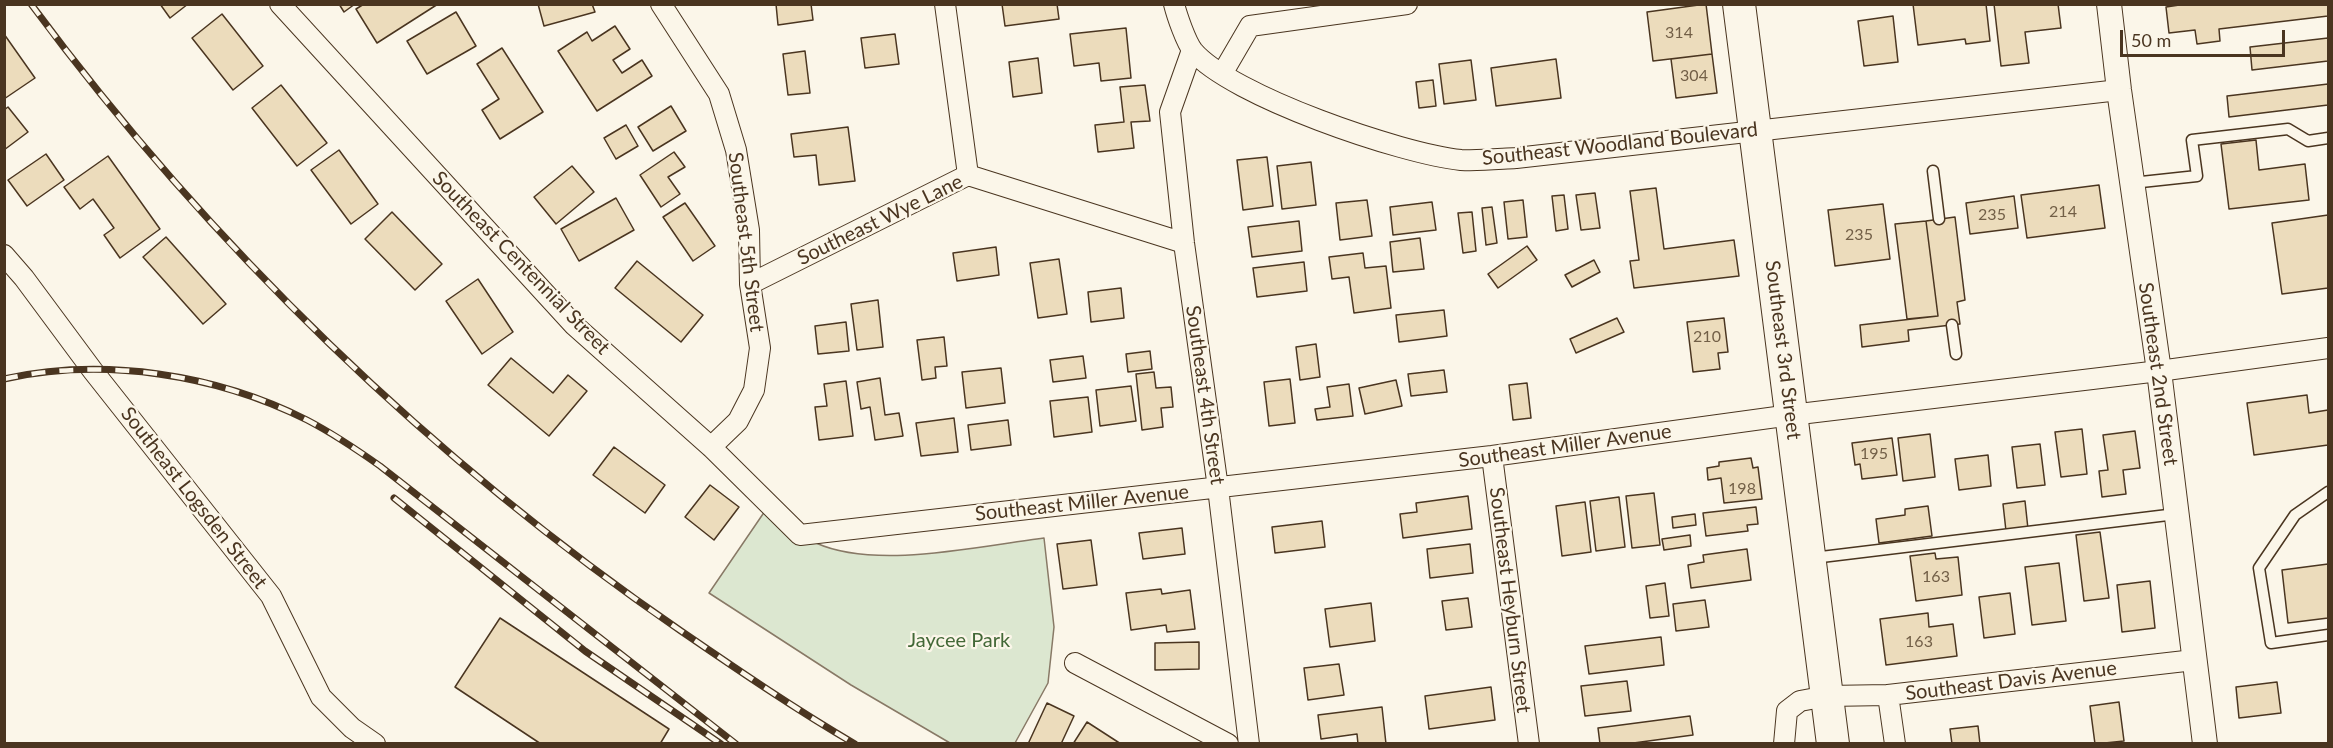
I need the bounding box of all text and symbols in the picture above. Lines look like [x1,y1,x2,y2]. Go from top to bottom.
scale bar [2123,18,2288,56]
house number: 314 [1665,23,1693,43]
text: 50 m [2131,29,2171,51]
house number: 304 [1680,66,1708,86]
street label: Southeast Woodland Boulevard [1481,118,1759,170]
street label: Southeast 5th Street [723,151,769,333]
street label: Southeast Centennial Street [427,167,615,359]
street label: Southeast Wye Lane [793,170,967,270]
house number: 214 [2049,202,2077,222]
house number: 235 [1978,205,2006,225]
house number: 235 [1845,225,1873,245]
street label: Southeast 3rd Street [1760,259,1806,441]
street label: Southeast 2nd Street [2133,281,2183,467]
street label: Southeast 4th Street [1181,304,1229,486]
house number: 210 [1693,327,1721,347]
street label: Southeast Logsden Street [116,402,272,594]
street label: Southeast Miller Avenue [1457,419,1673,473]
house number: 195 [1860,444,1888,464]
house number: 198 [1728,479,1756,499]
street label: Southeast Miller Avenue [974,480,1190,526]
street label: Southeast Heyburn Street [1484,486,1536,714]
house number: 163 [1922,567,1950,587]
park label: Jaycee Park [908,629,1010,653]
house number: 163 [1905,632,1933,652]
street label: Southeast Davis Avenue [1904,656,2118,706]

